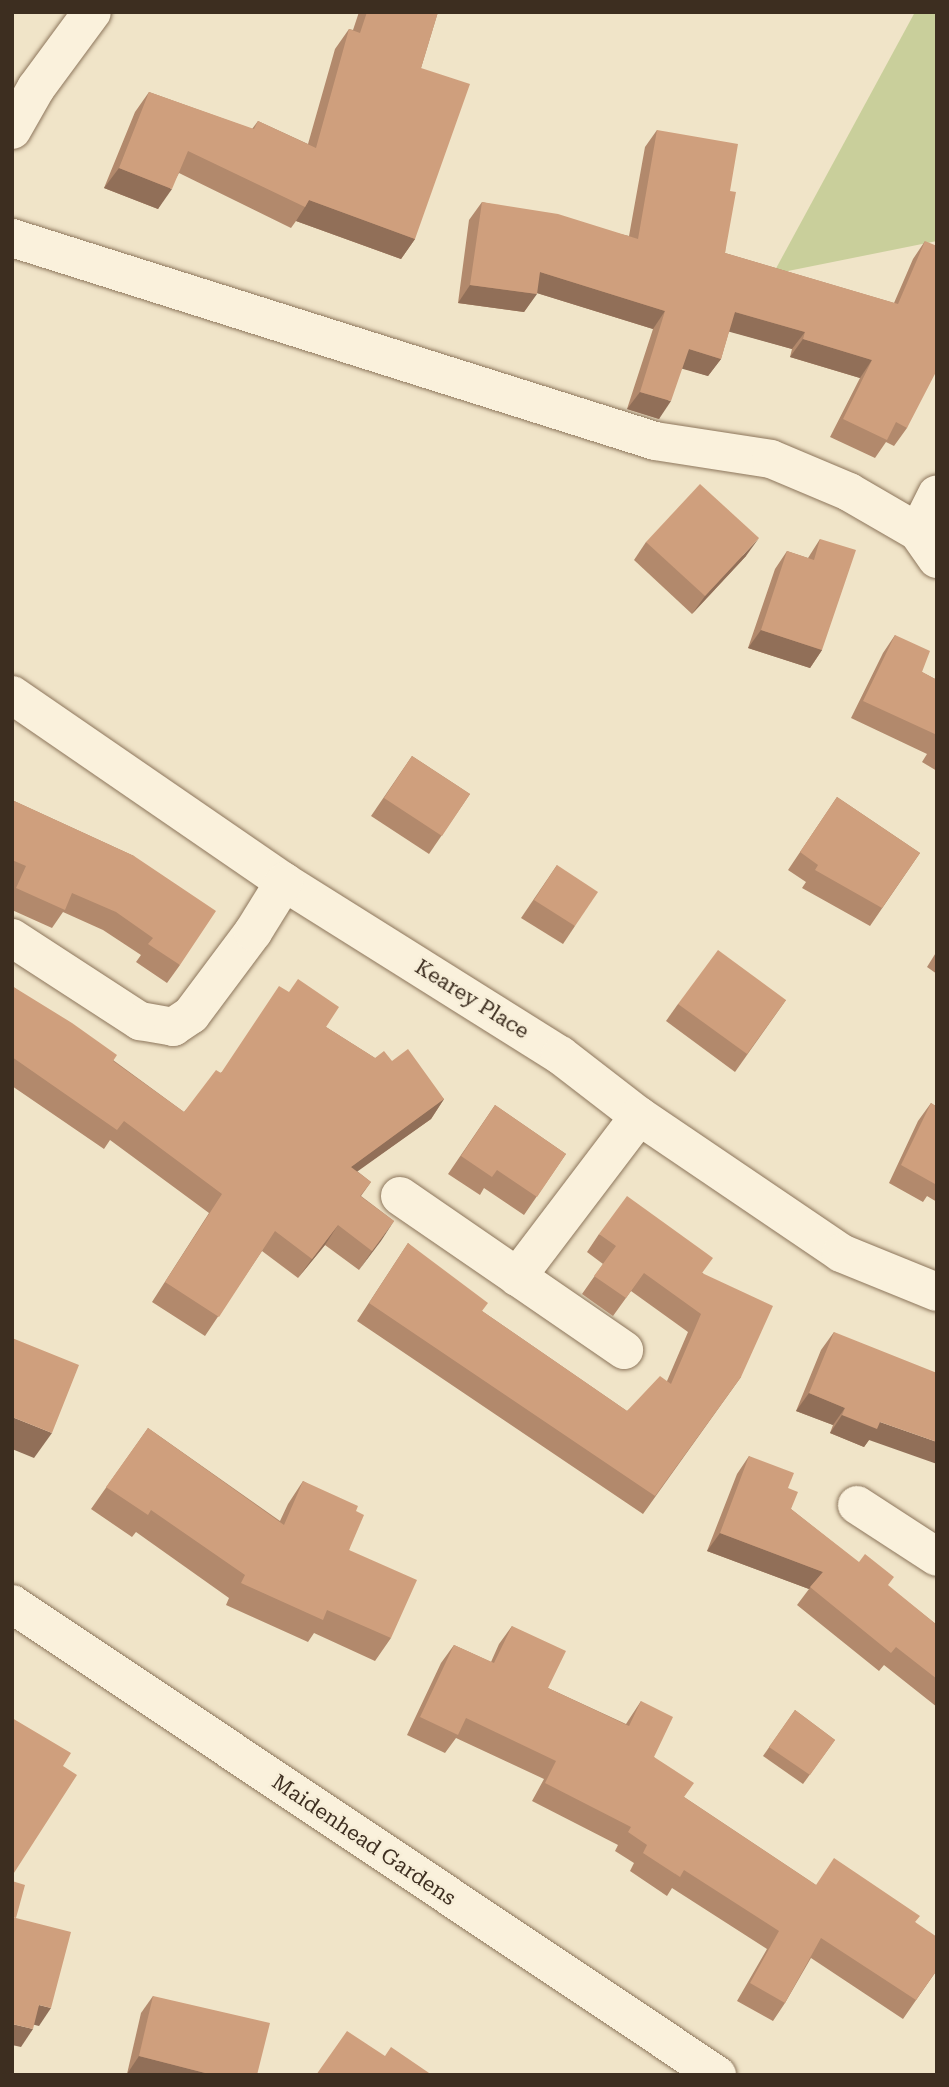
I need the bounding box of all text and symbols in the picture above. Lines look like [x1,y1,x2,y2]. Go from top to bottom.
street label: Kearey Place [410,954,534,1044]
street label: Maidenhead Gardens [267,1769,461,1911]

